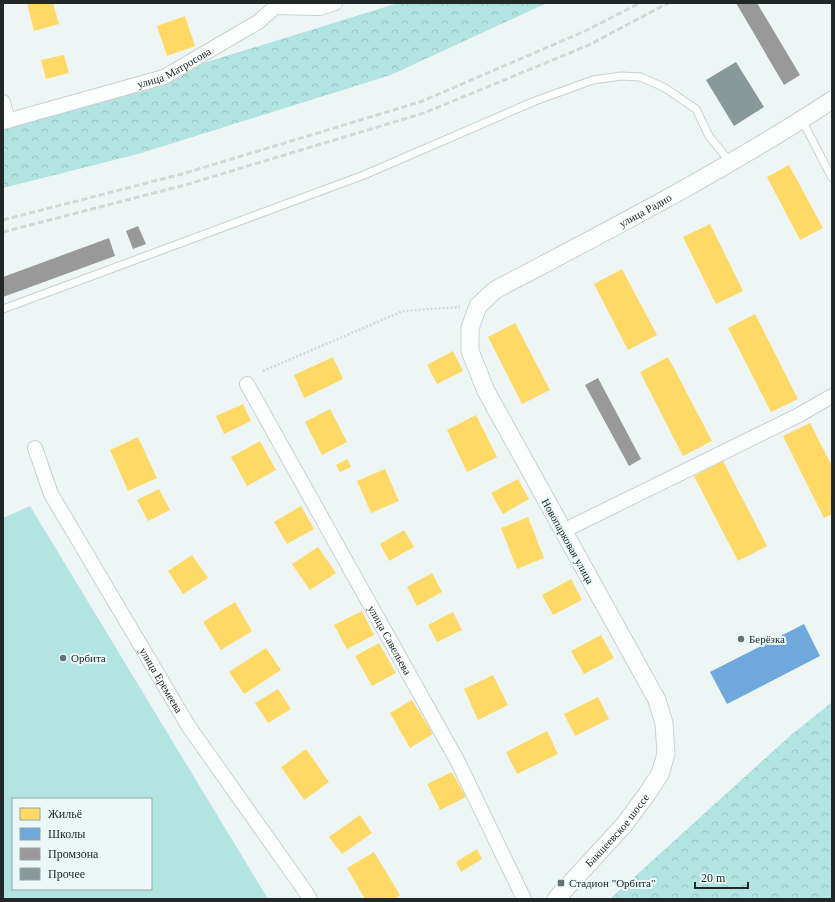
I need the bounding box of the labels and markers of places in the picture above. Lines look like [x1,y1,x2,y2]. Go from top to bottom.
place label: Берёзка [749,633,785,645]
marker: Берёзка [736,634,746,644]
place label: Орбита [71,652,106,664]
marker: Орбита [58,653,68,663]
place label: Стадион "Орбита" [569,877,655,889]
marker: Стадион "Орбита" [556,878,566,888]

